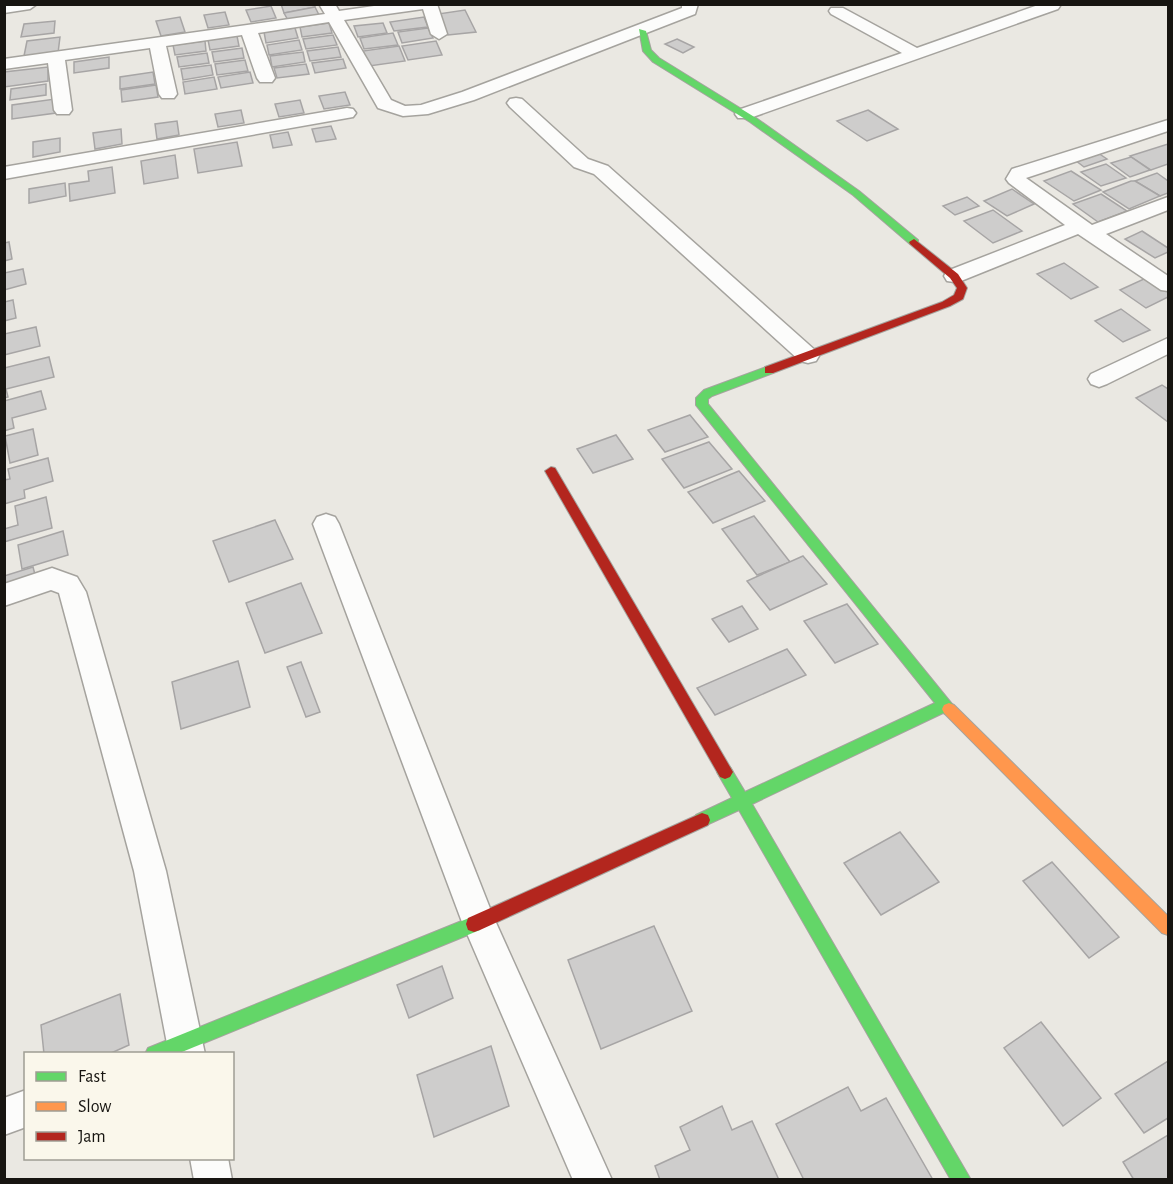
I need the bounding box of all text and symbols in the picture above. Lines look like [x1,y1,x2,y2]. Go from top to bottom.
legend [24,1052,234,1160]
text: Fast [78,1068,106,1086]
text: Slow [78,1098,111,1116]
text: Jam [78,1128,106,1146]

